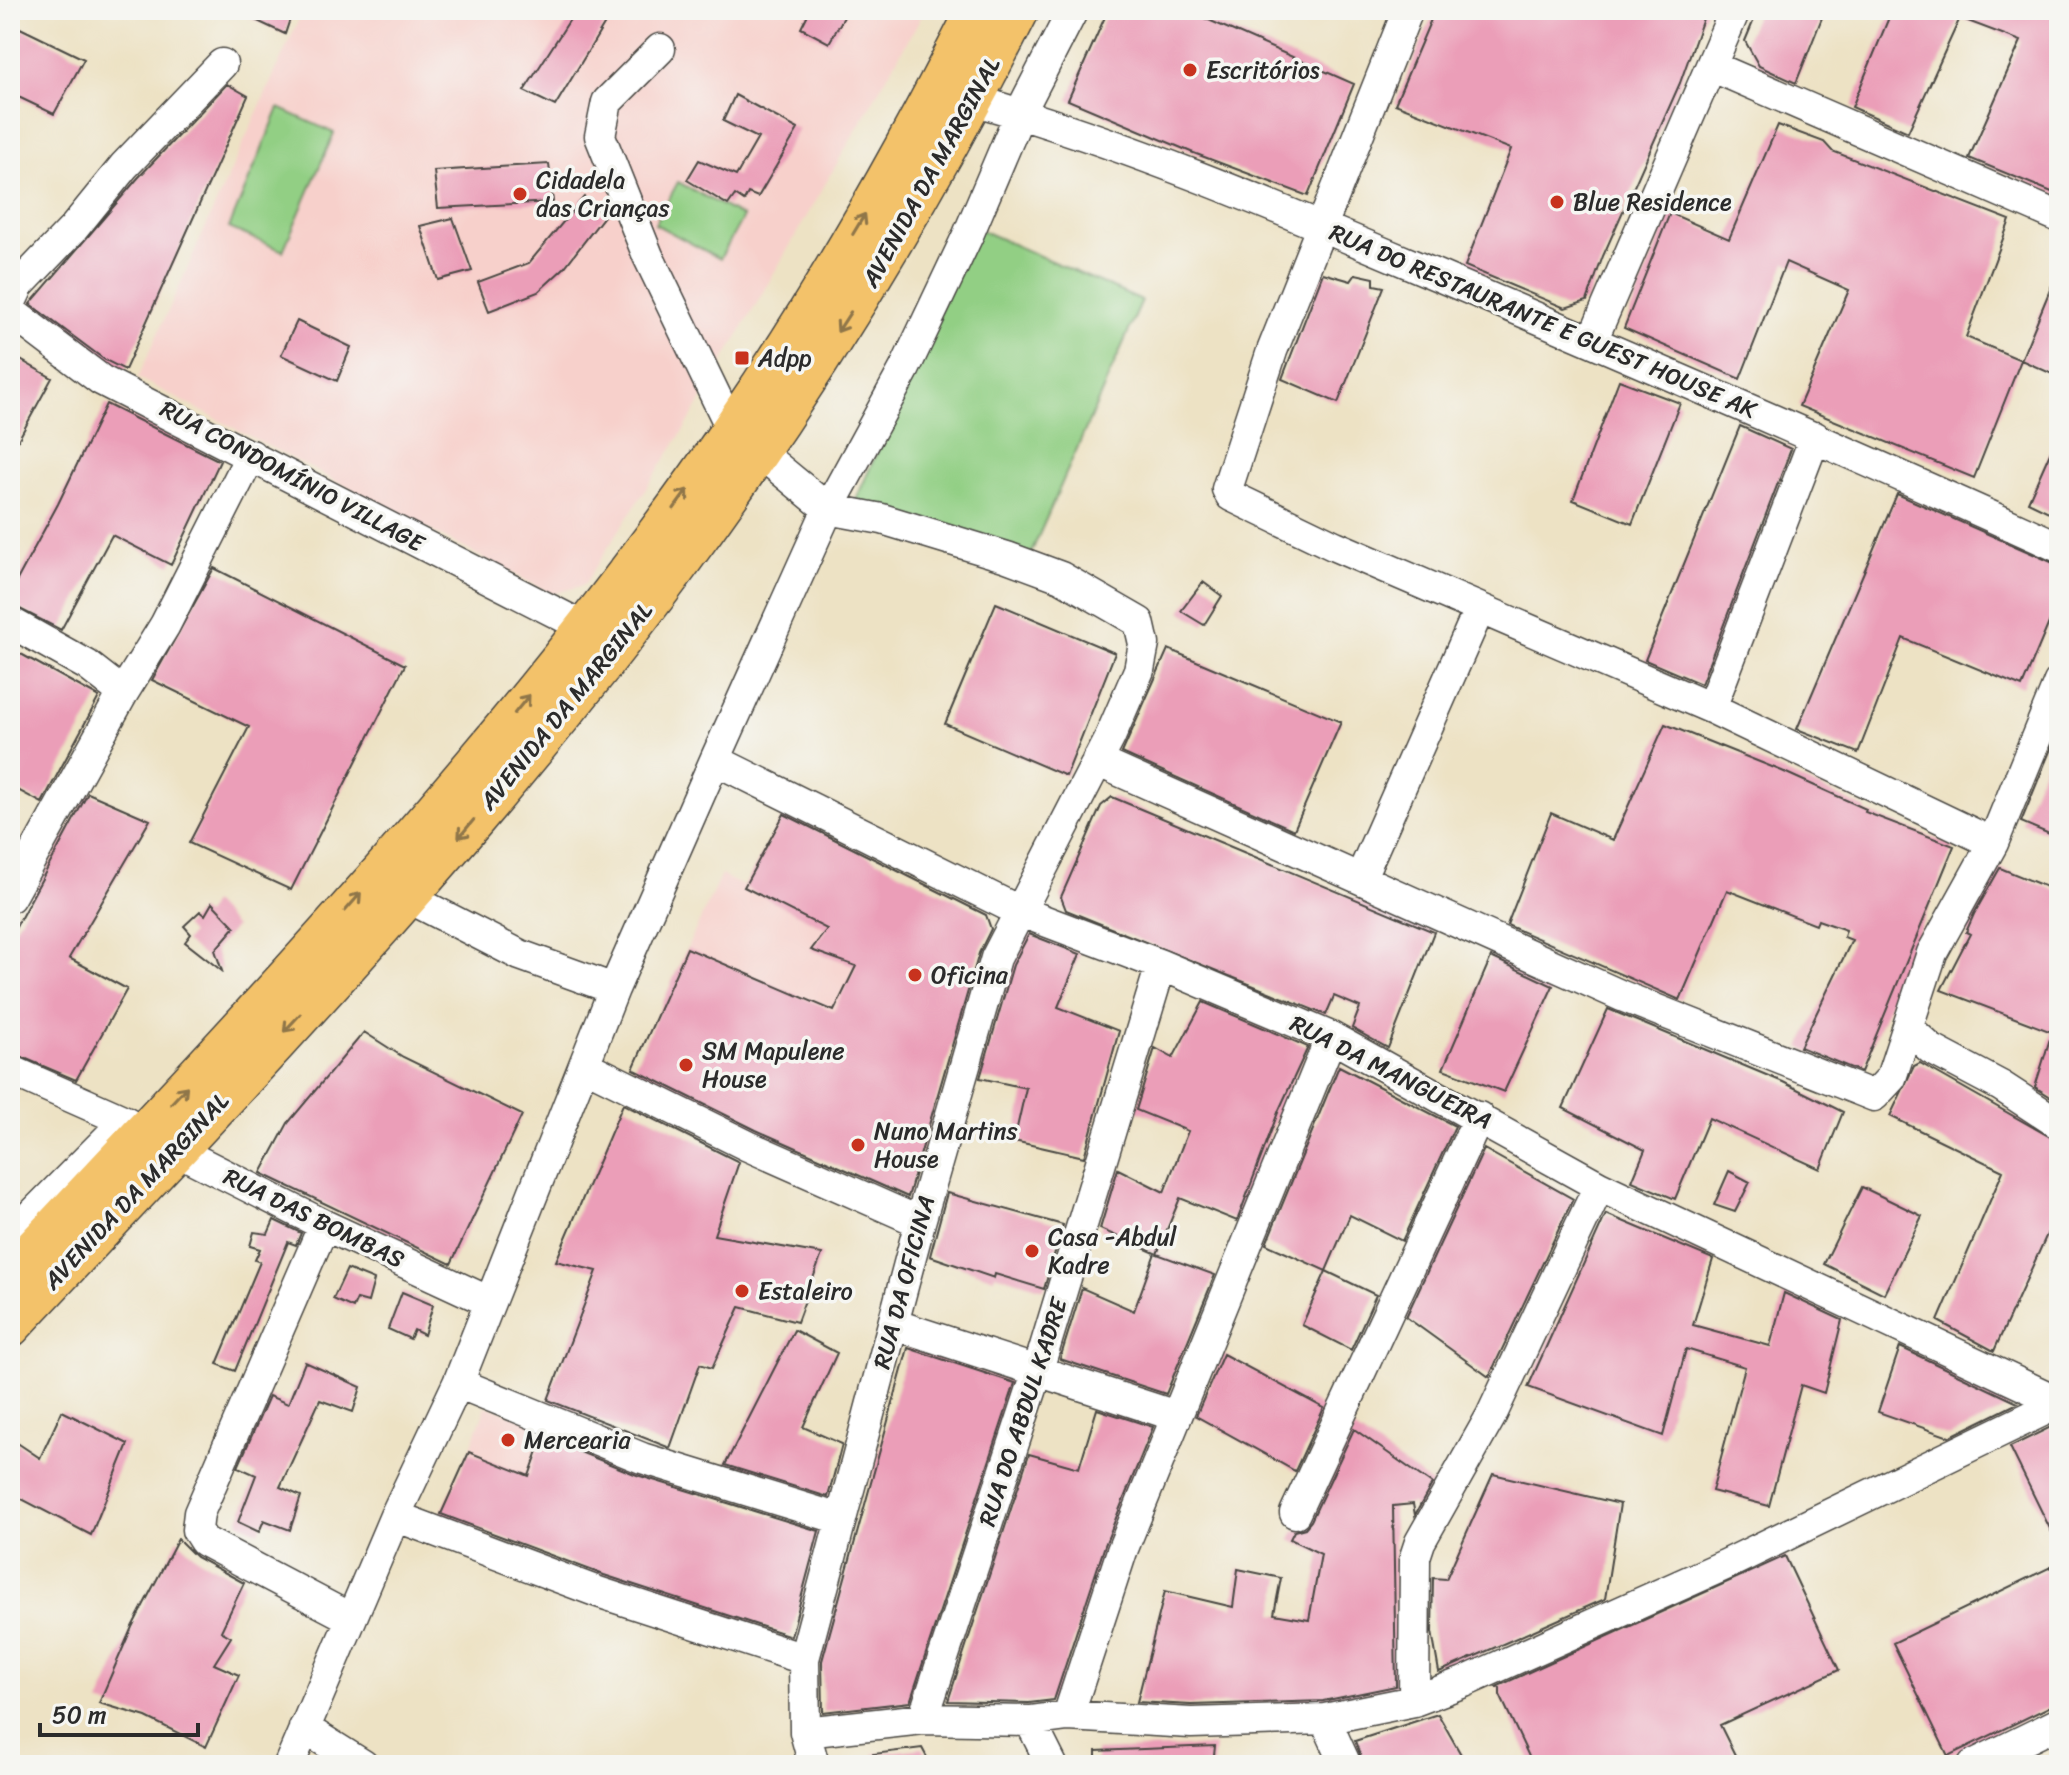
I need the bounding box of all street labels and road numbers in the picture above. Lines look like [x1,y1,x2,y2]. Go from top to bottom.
street label: AVENIDA DA MARGINAL [849,49,1012,296]
street label: RUA DO RESTAURANTE E GUEST HOUSE AK [1323,212,1765,431]
street label: RUA CONDOMÍNIO VILLAGE [152,388,433,564]
street label: AVENIDA DA MARGINAL [468,592,664,820]
street label: RUA DA MANGUEIRA [1282,1003,1500,1141]
street label: AVENIDA DA MARGINAL [32,1082,240,1301]
street label: RUA DAS BOMBAS [216,1156,412,1280]
street label: RUA DA OFICINA [861,1190,947,1374]
street label: RUA DO ABDUL KADRE [966,1291,1080,1532]

